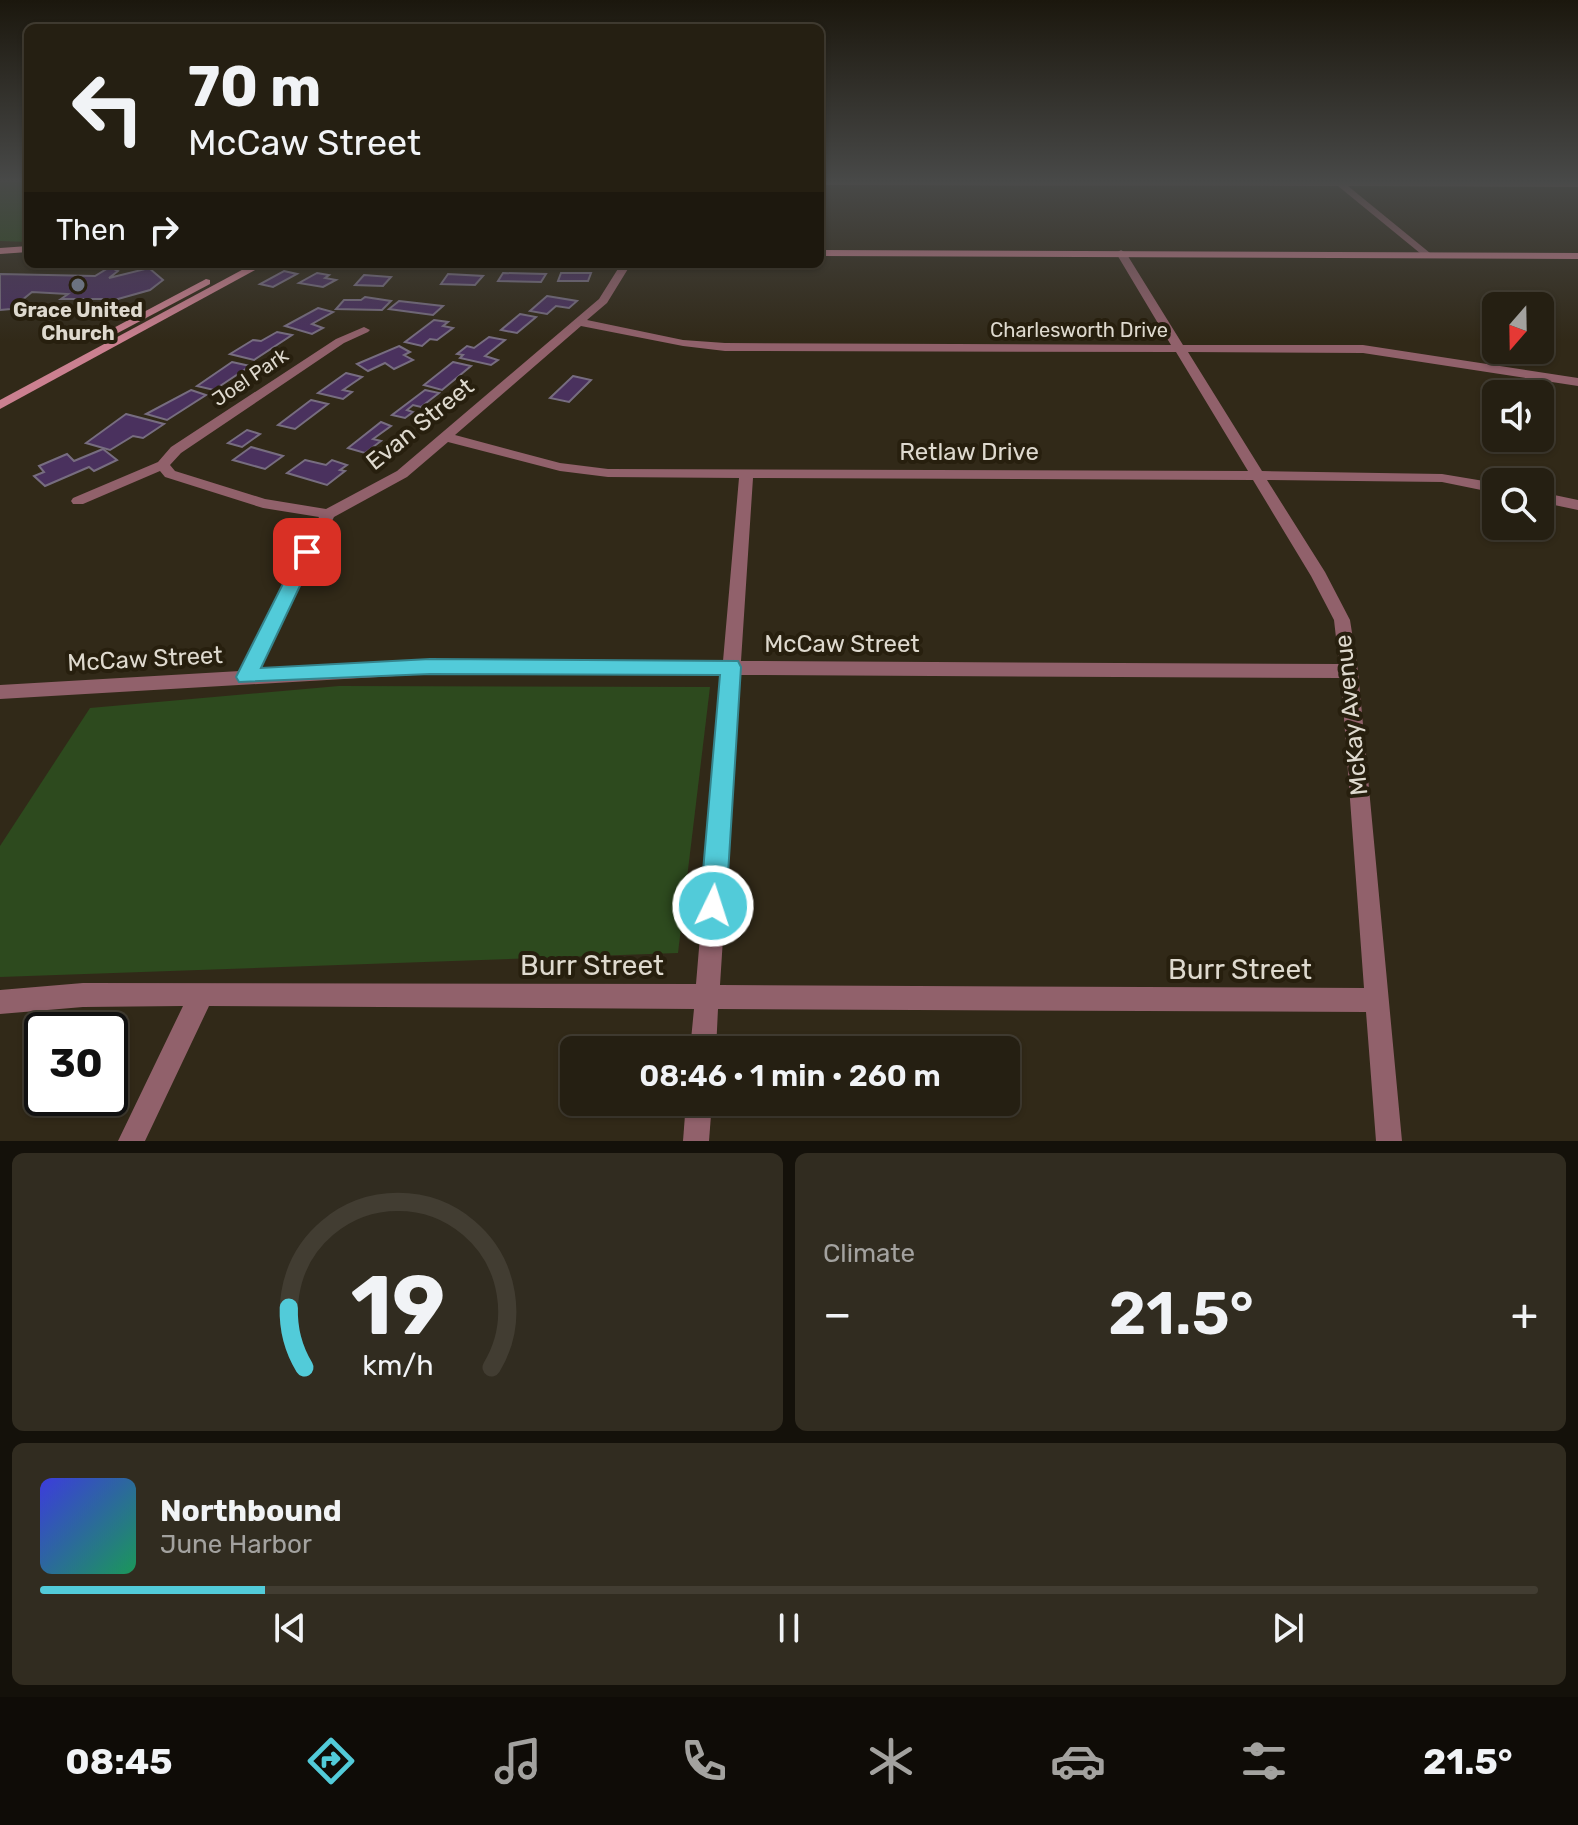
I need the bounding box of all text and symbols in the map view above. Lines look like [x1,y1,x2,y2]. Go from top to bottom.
text: 70 m [188,54,321,120]
icon: left [56,56,160,160]
text: McCaw Street [188,121,421,164]
icon: right [142,208,186,252]
text: Then [56,212,126,248]
marker: Grace United Church [69,276,87,294]
north arrow [1482,292,1554,364]
map controls [1482,292,1554,540]
place label: Grace United Church [13,298,143,345]
street label: Charlesworth Drive [990,318,1168,342]
street label: Joel Park [207,342,293,411]
street label: Evan Street [361,372,479,476]
button: sound [1482,380,1554,452]
street label: Retlaw Drive [899,438,1039,466]
button: search [1482,468,1554,540]
pin [273,518,341,586]
icon: arrive [285,530,329,574]
street label: McCaw Street [764,630,920,658]
street label: McKay Avenue [1329,633,1373,797]
street label: McCaw Street [67,641,223,677]
position arrow [671,864,755,948]
street label: Burr Street [520,949,664,982]
street label: Burr Street [1168,953,1312,986]
speed limit sign: 30 [24,1012,128,1116]
text: 08:46 · 1 min · 260 m [639,1058,941,1094]
text: Climate [823,1238,915,1269]
text: 19 [350,1256,445,1355]
text: 21.5° [1108,1278,1254,1349]
text: − [823,1288,852,1340]
text: + [1511,1288,1538,1340]
text: km/h [362,1348,433,1382]
text: Northbound [160,1493,342,1529]
text: June Harbor [160,1529,312,1560]
icon: previous [268,1606,312,1650]
icon: pause [767,1606,811,1650]
icon: next [1266,1606,1310,1650]
icon: directions [303,1733,359,1789]
icon: music [490,1733,546,1789]
icon: phone [676,1733,732,1789]
icon: climate [863,1733,919,1789]
icon: car [1050,1733,1106,1789]
icon: filters [1236,1733,1292,1789]
text: 08:45 [65,1740,173,1783]
text: 21.5° [1423,1740,1513,1783]

